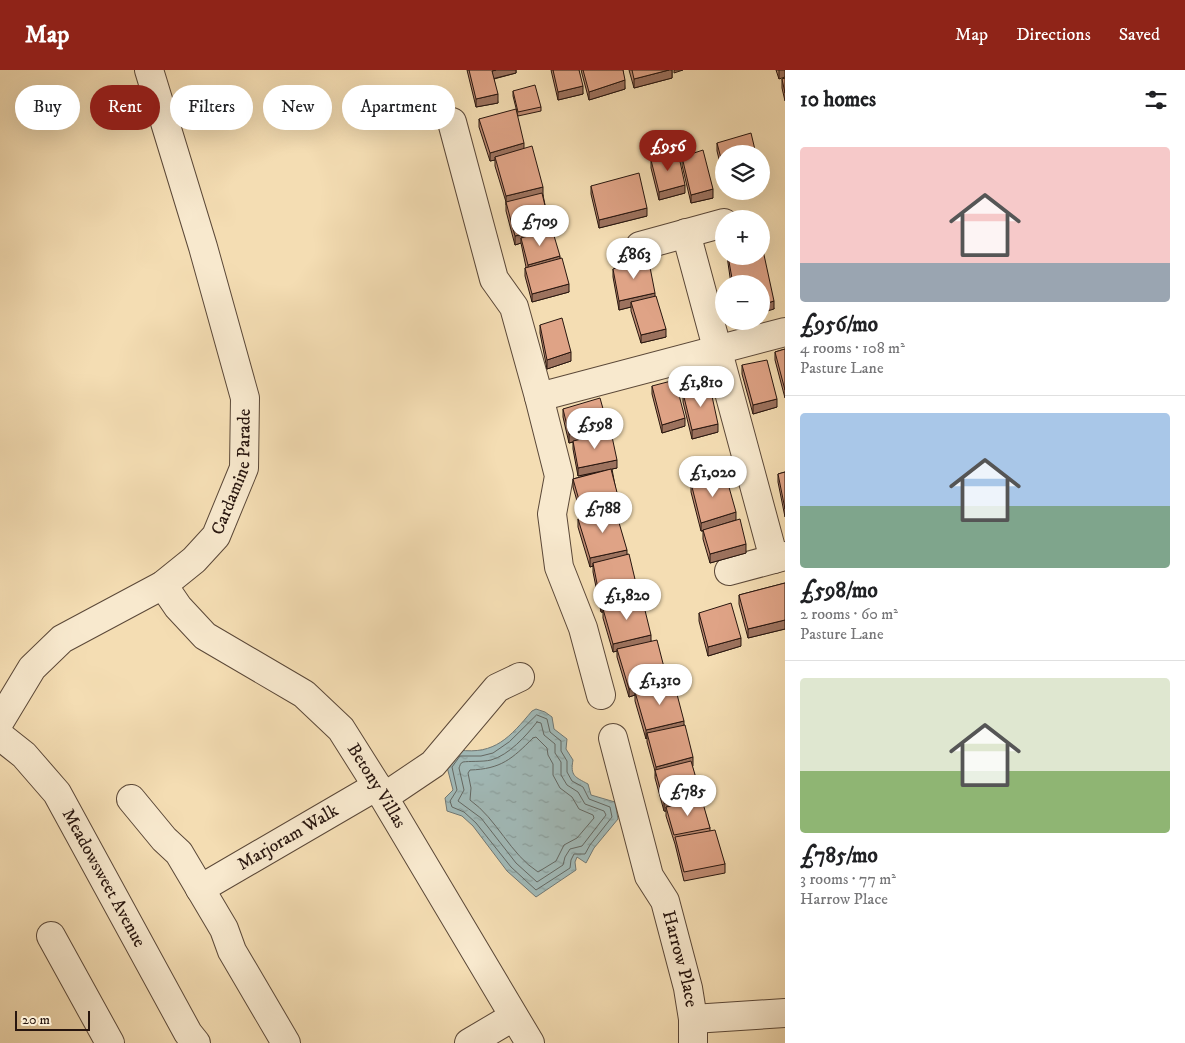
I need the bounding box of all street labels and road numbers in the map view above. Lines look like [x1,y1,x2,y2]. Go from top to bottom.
street label: Cardamine Parade [207,409,256,538]
street label: Betony Villas [342,739,411,832]
street label: Marjoram Walk [234,800,343,876]
street label: Meadowsweet Avenue [57,805,150,951]
street label: Harrow Place [657,908,702,1009]

